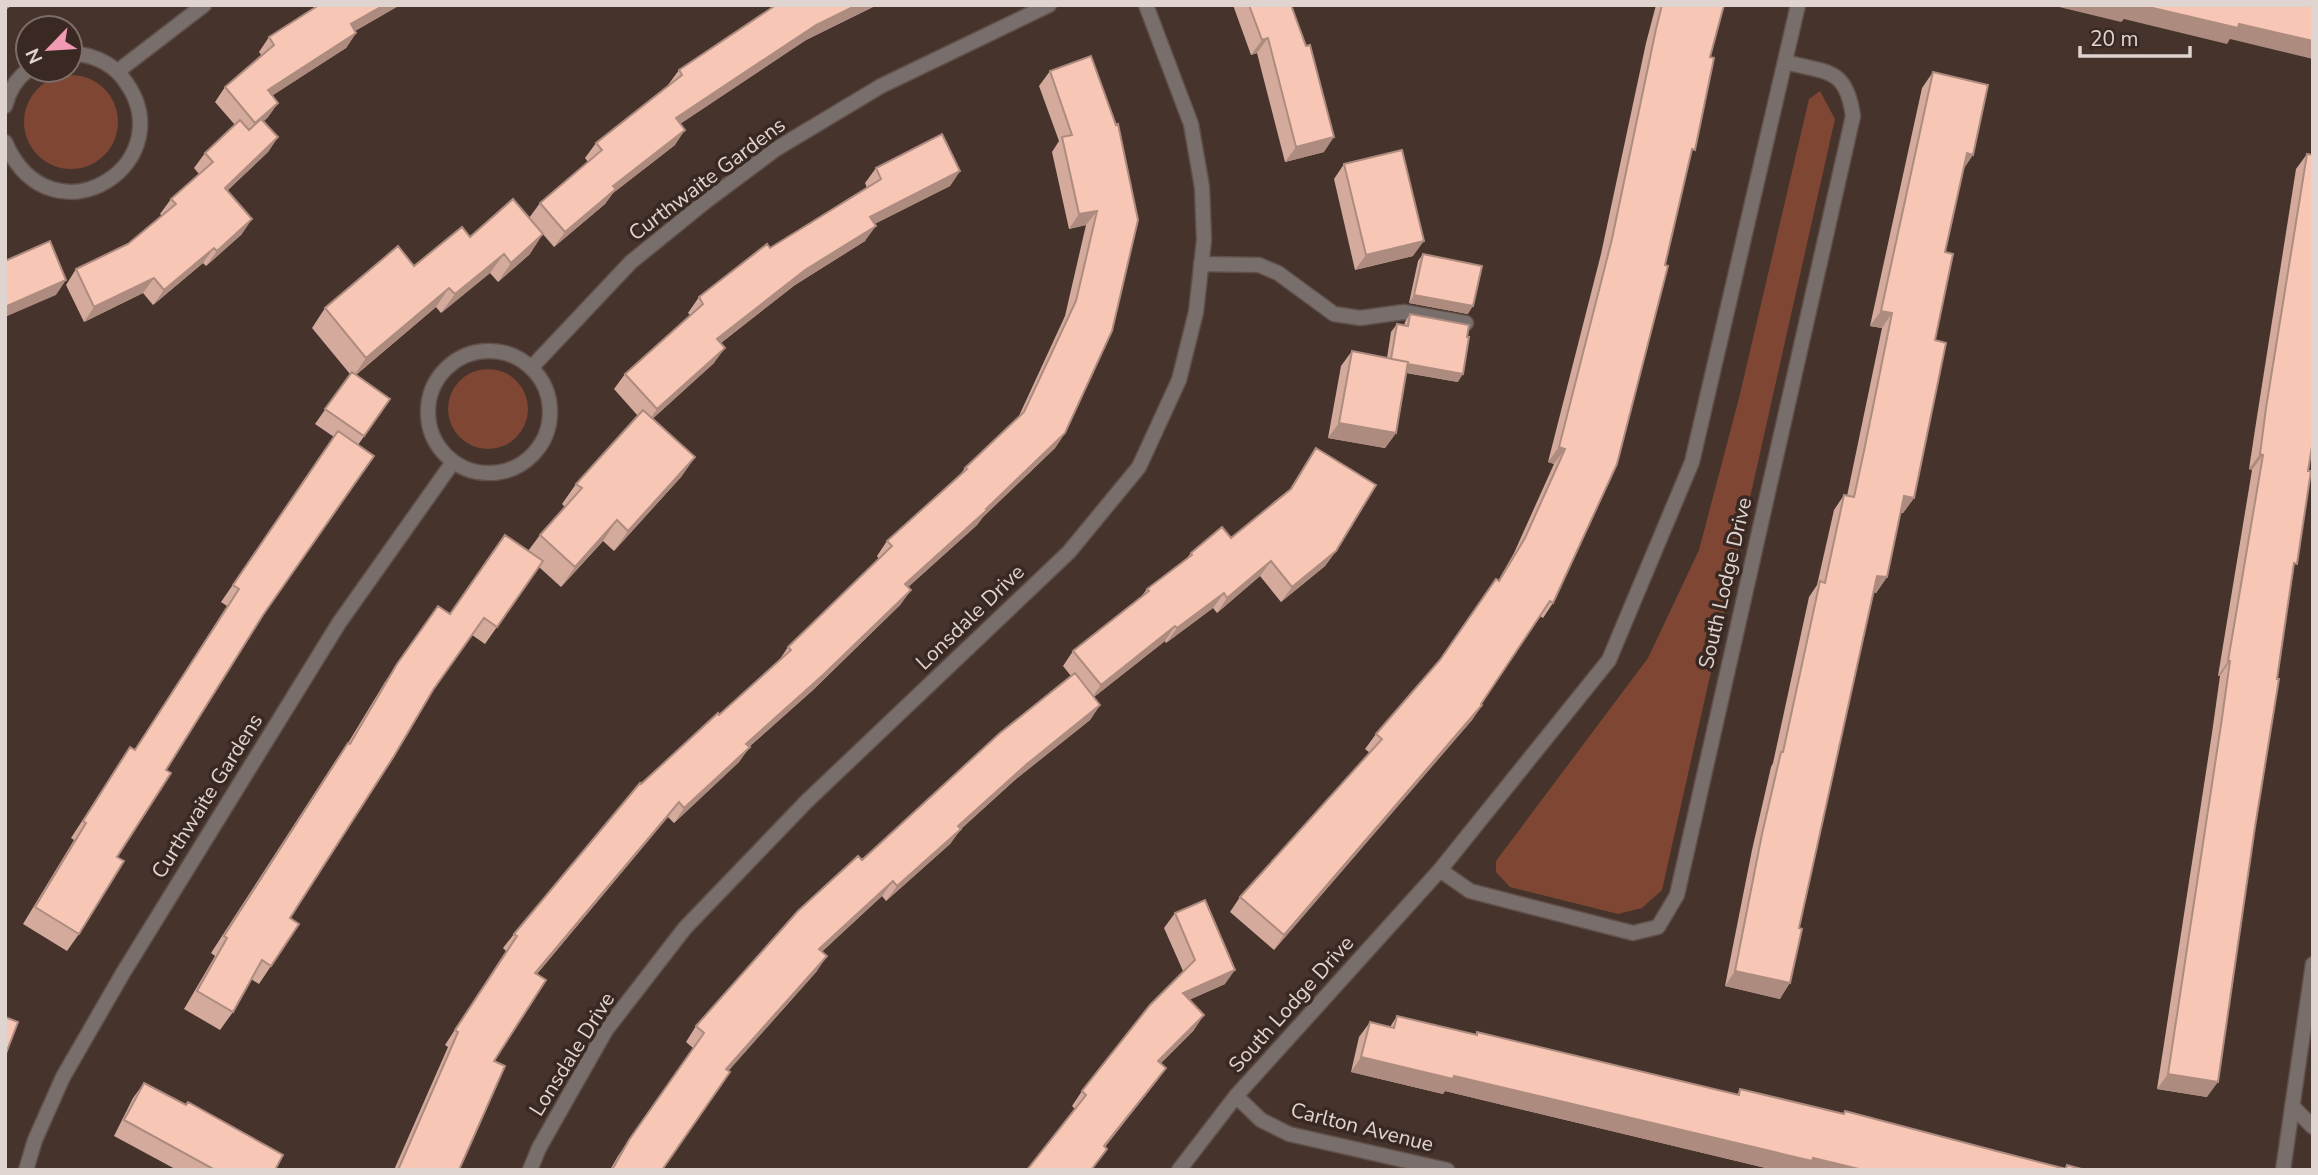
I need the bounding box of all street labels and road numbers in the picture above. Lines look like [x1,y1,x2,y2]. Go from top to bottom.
street label: Curthwaite Gardens [623,111,791,247]
street label: South Lodge Drive [1692,495,1758,671]
street label: Lonsdale Drive [910,558,1030,676]
street label: Curthwaite Gardens [145,708,269,884]
street label: South Lodge Drive [1222,930,1360,1078]
street label: Lonsdale Drive [523,987,621,1121]
street label: Carlton Avenue [1288,1096,1436,1158]

